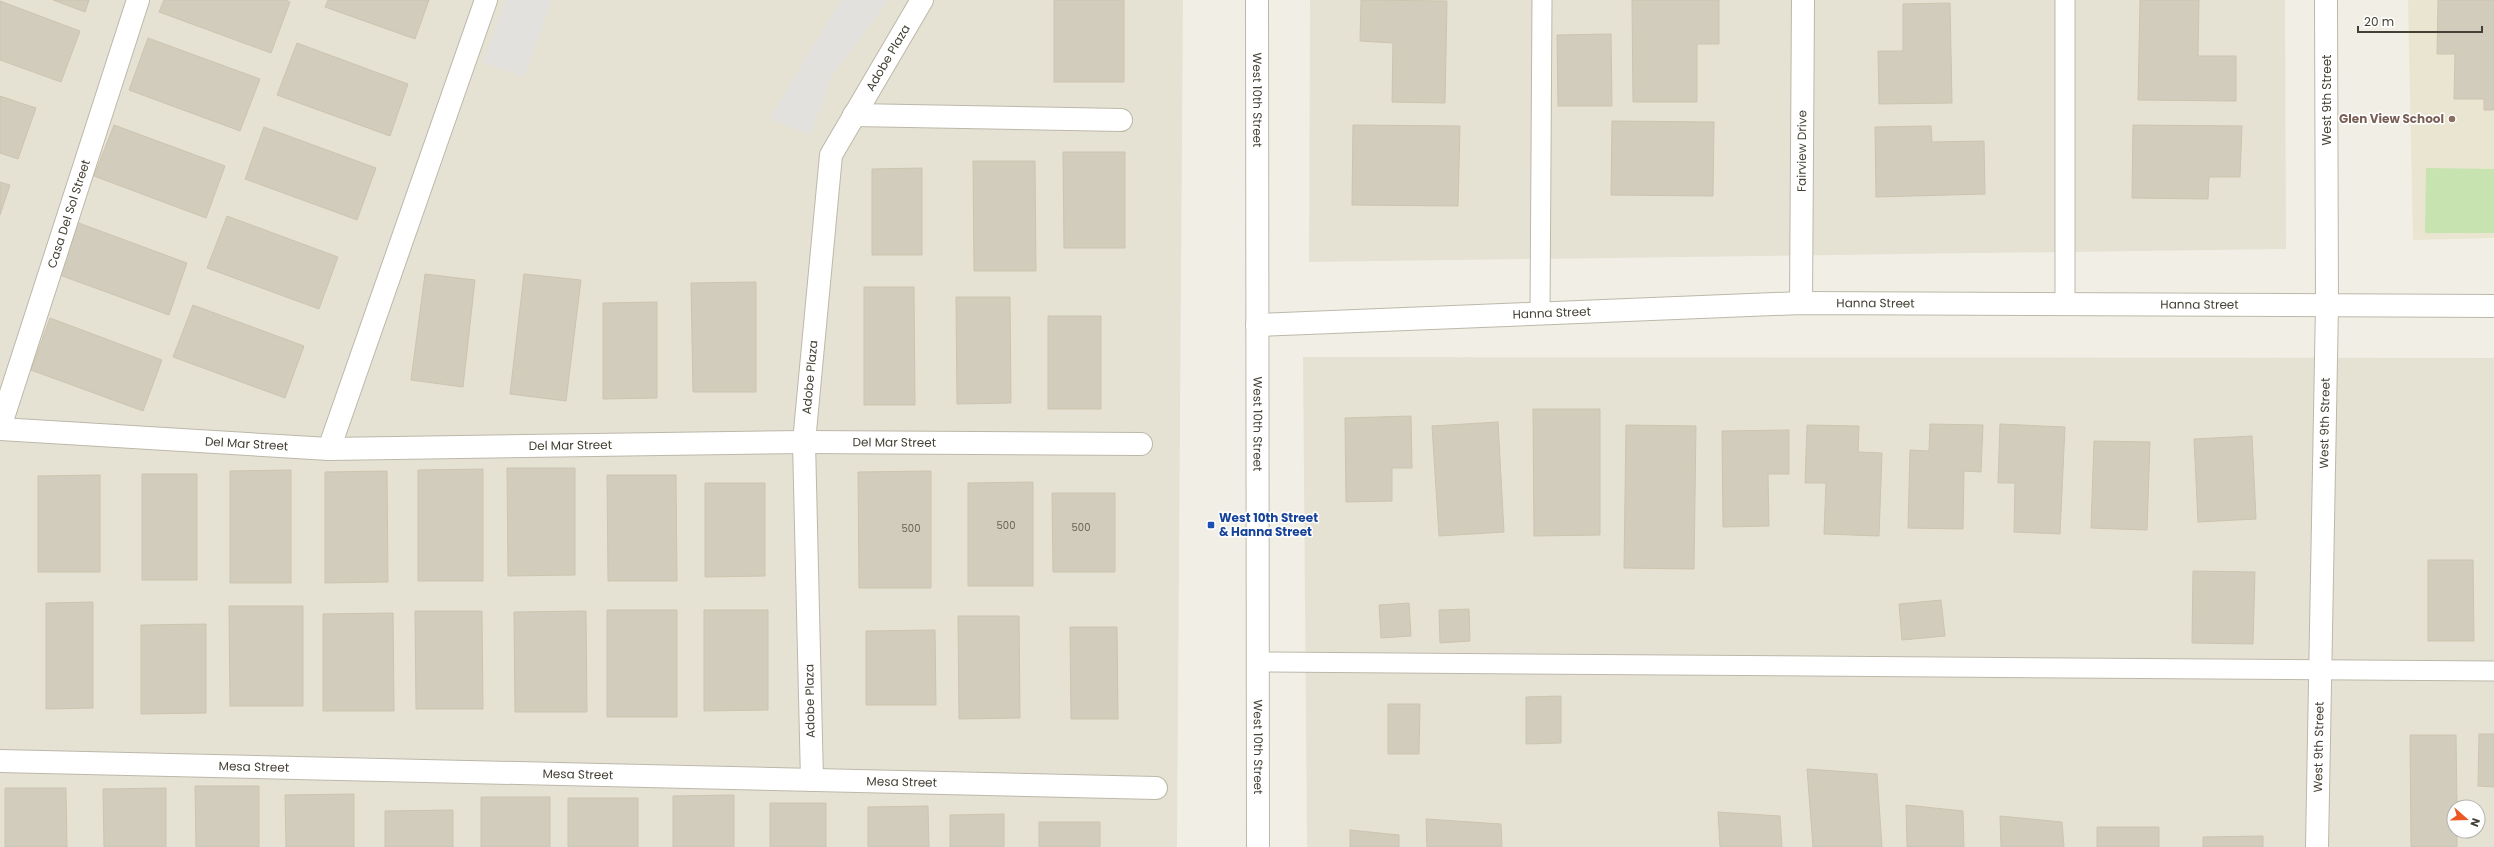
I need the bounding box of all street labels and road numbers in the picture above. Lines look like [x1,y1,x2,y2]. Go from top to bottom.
street label: Adobe Plaza [861,21,914,94]
street label: West 10th Street [1249,53,1266,147]
street label: West 9th Street [2318,55,2335,145]
street label: Fairview Drive [1793,110,1810,192]
street label: Casa Del Sol Street [43,157,94,270]
street label: Hanna Street [1836,294,1915,311]
street label: Hanna Street [2160,296,2239,313]
street label: Hanna Street [1512,303,1591,323]
street label: Adobe Plaza [798,340,822,415]
street label: West 10th Street [1249,377,1267,471]
street label: West 9th Street [2315,377,2334,469]
street label: Del Mar Street [204,432,289,455]
street label: Del Mar Street [853,433,936,451]
street label: Del Mar Street [529,436,612,454]
street label: Adobe Plaza [800,664,819,738]
street label: West 10th Street [1250,700,1267,794]
street label: West 9th Street [2309,701,2328,793]
street label: Mesa Street [218,757,289,776]
street label: Mesa Street [542,765,613,783]
street label: Mesa Street [866,772,937,791]

